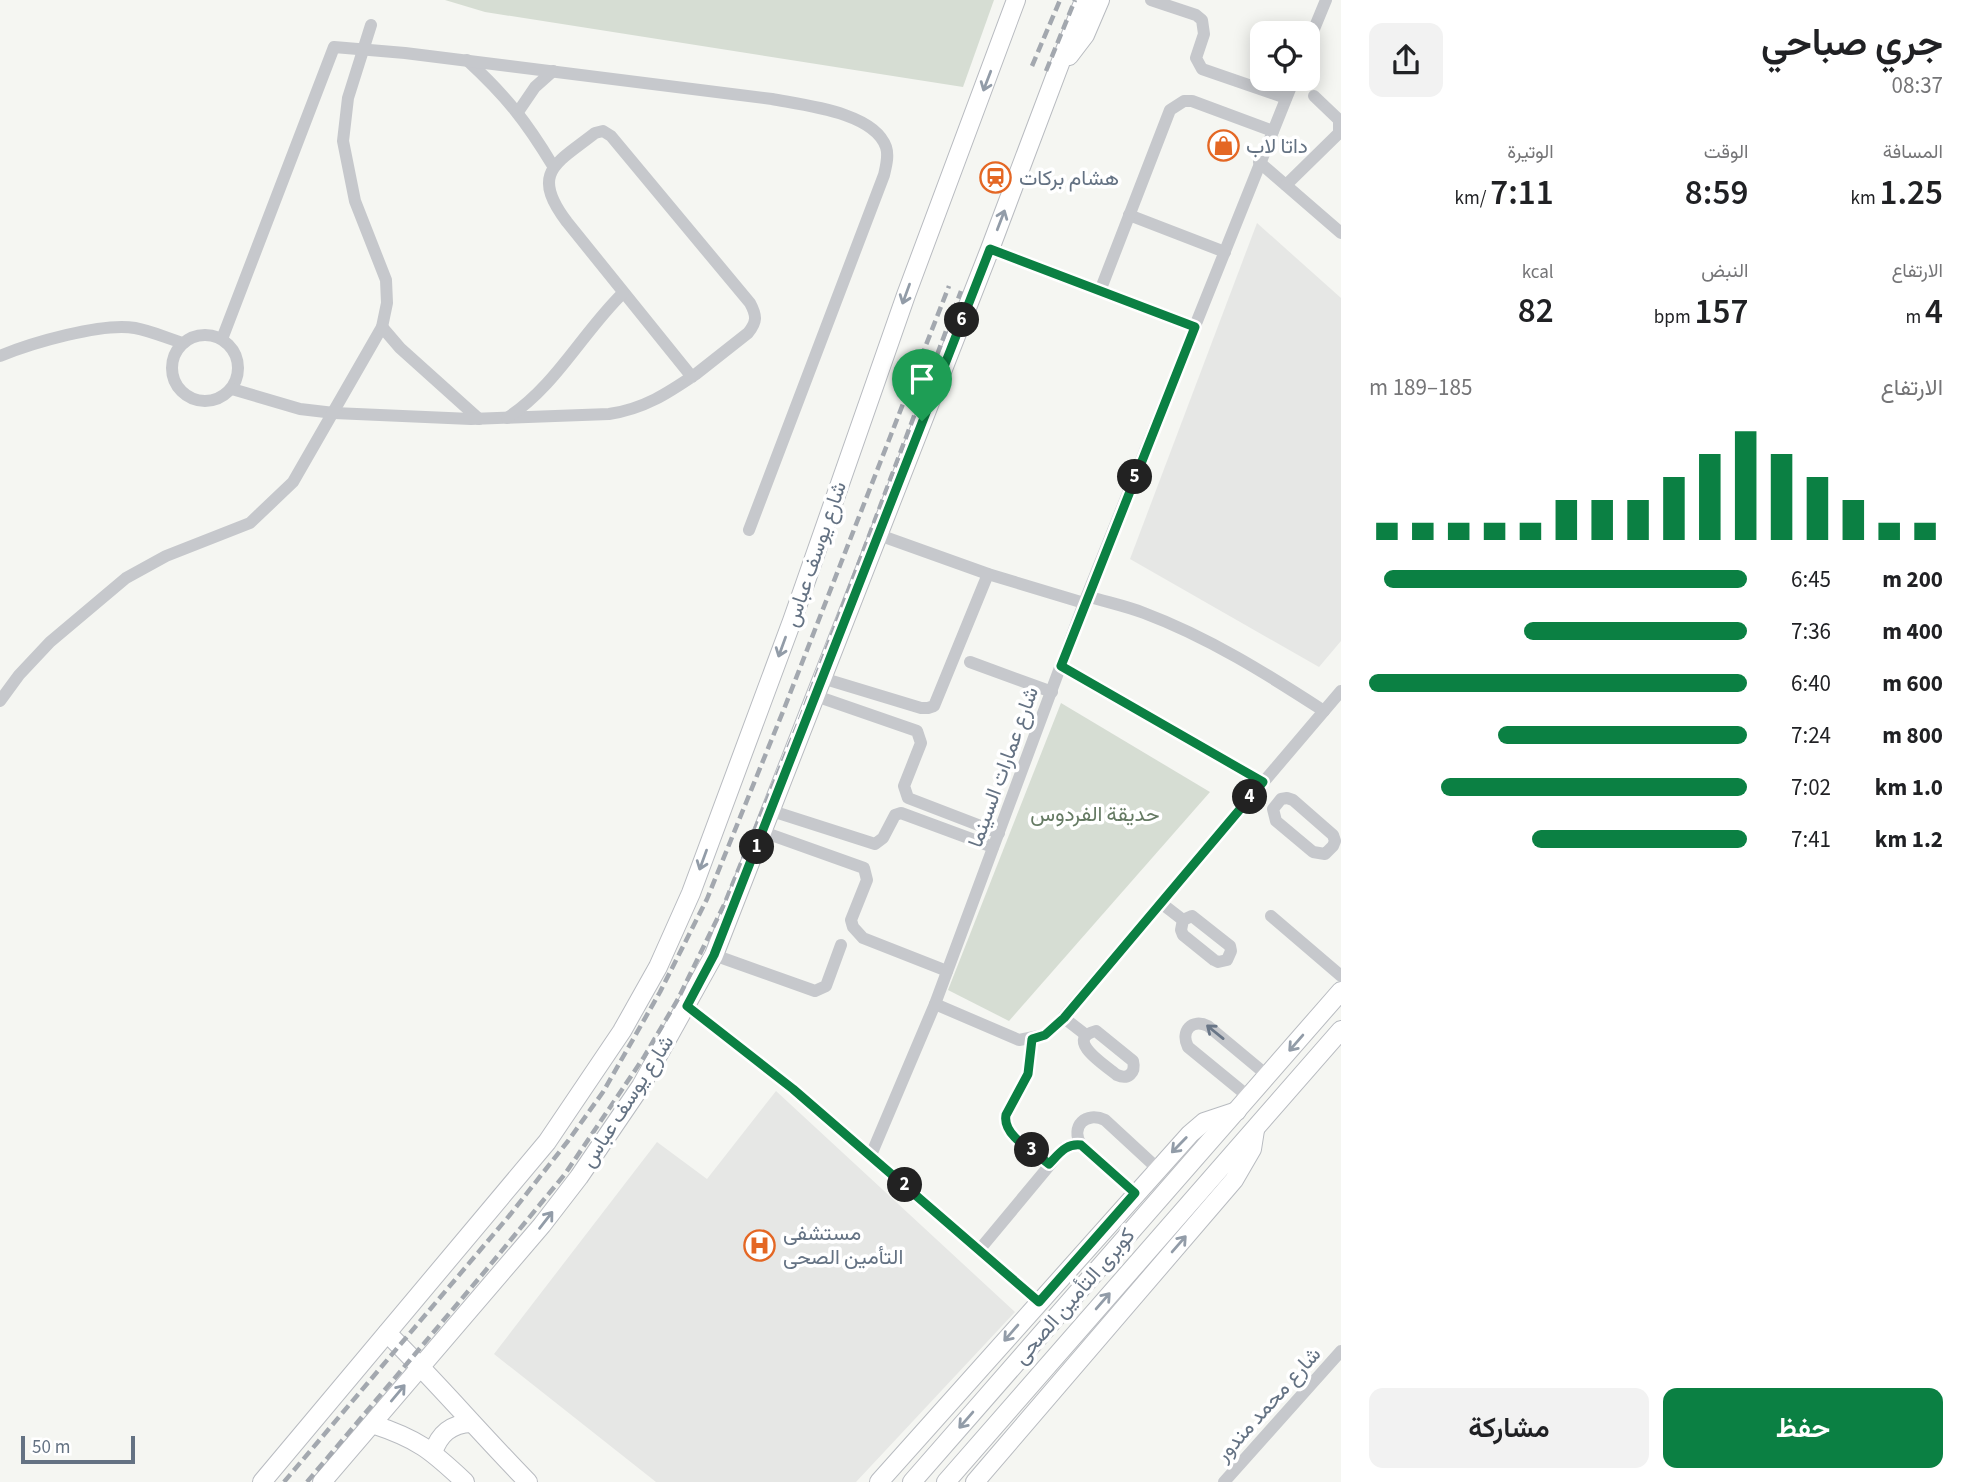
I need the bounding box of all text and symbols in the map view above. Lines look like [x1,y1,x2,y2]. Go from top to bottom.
text: جري صباحي [1761,16,1943,70]
map controls [1250,21,1320,91]
button: locate [1250,21,1320,91]
button: share [1369,23,1443,97]
one-way arrow [979,69,992,91]
text: 08:37 [1892,69,1943,102]
shop icon: داتا لاب [1206,129,1240,163]
place label: داتا لاب [1246,131,1308,161]
text: الوتيرة [1507,139,1554,166]
text: الوقت [1704,139,1748,166]
text: المسافة [1883,139,1943,166]
station icon: هشام بركات [979,161,1013,195]
place label: هشام بركات [1019,163,1119,193]
text: 7:11 [1490,168,1554,218]
text: 8:59 [1685,168,1748,218]
text: 1.25 [1880,168,1943,218]
text: /km [1455,185,1490,212]
text: km [1851,185,1880,212]
one-way arrow [996,210,1008,232]
text: النبض [1701,258,1748,285]
text: الارتفاع [1891,258,1943,285]
text: kcal [1522,259,1554,286]
one-way arrow [899,282,911,304]
text: 82 [1518,286,1554,336]
text: 157 [1694,287,1748,337]
text: 4 [1925,287,1943,337]
pin: 6 [944,302,979,338]
text: bpm [1654,304,1694,331]
text: m [1905,304,1925,331]
text: 6 [956,306,967,333]
pin [892,349,952,421]
icon: arrive [903,360,941,398]
text: 185–189 m [1369,371,1472,404]
text: الارتفاع [1881,371,1943,404]
pin: 5 [1118,460,1152,494]
text: 5 [1129,463,1140,490]
street label: شارع يوسف عباس [776,477,854,631]
text: 6:45 [1791,563,1831,596]
text: 200 m [1882,563,1943,596]
text: 7:36 [1791,615,1831,648]
text: 400 m [1882,615,1943,648]
one-way arrow [775,636,788,658]
text: 6:40 [1791,667,1831,700]
text: 600 m [1882,667,1943,700]
street label: شارع عمارات السينما [960,682,1046,852]
text: 7:24 [1791,719,1831,752]
text: 800 m [1882,719,1943,752]
text: 7:02 [1791,771,1831,804]
text: 1.0 km [1875,771,1943,804]
pin: 4 [1232,780,1268,814]
text: 4 [1244,783,1255,810]
park label: حديقة الفردوس [1030,799,1160,829]
text: 7:41 [1791,823,1831,856]
text: 1.2 km [1875,823,1943,856]
pin: 1 [740,830,774,864]
text: 1 [751,833,762,860]
one-way arrow [695,849,708,871]
one-way arrow [1207,1025,1225,1040]
street label: شارع يوسف عباس [573,1029,681,1173]
one-way arrow [1288,1034,1304,1052]
pin: 3 [1014,1132,1050,1168]
text: 3 [1026,1136,1037,1163]
one-way arrow [1171,1136,1188,1153]
pin: 2 [888,1168,922,1202]
text: 2 [899,1171,910,1198]
one-way arrow [538,1211,553,1229]
place label: مستشفى التأمين الصحى [783,1218,903,1272]
street label: كوبرى التأمين الصحى [1006,1221,1142,1371]
hospital icon: مستشفى التأمين الصحى [743,1228,777,1262]
one-way arrow [1171,1236,1187,1254]
one-way arrow [1095,1292,1111,1310]
one-way arrow [1003,1324,1019,1342]
street label: شارع محمد مندور [1208,1340,1328,1469]
one-way arrow [390,1384,406,1402]
button: مشاركة [1369,1388,1649,1468]
button: حفظ [1663,1388,1943,1468]
one-way arrow [958,1411,974,1429]
scale bar [21,1433,135,1465]
text: 50 m [32,1434,70,1461]

